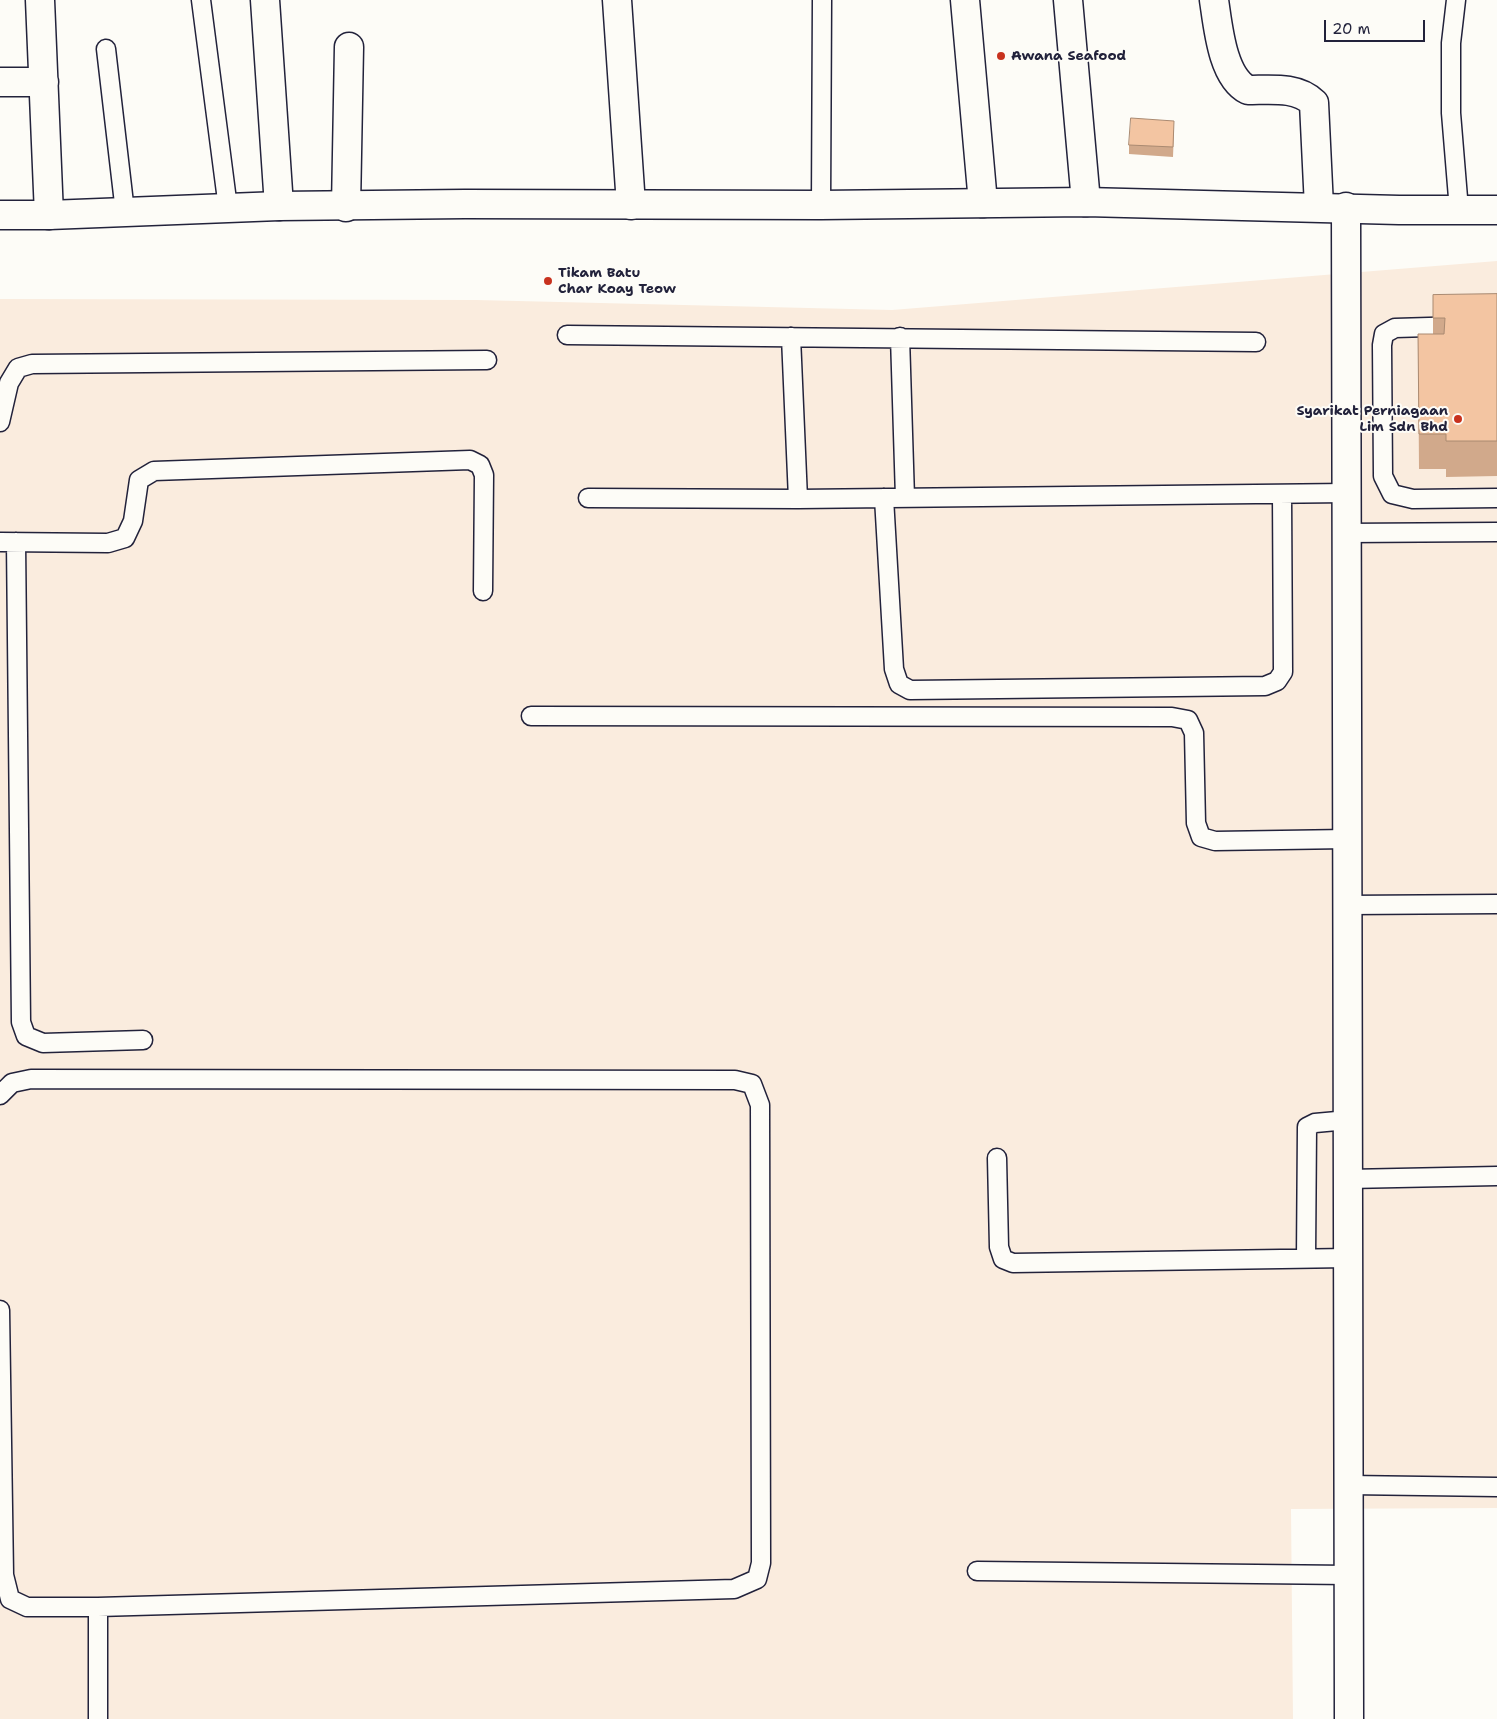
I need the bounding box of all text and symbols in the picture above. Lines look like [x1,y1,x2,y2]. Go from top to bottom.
scale bar [1327,10,1428,42]
text: 20 m [1332,19,1371,39]
place label: Awana Seafood [1011,48,1126,64]
marker: Awana Seafood [995,50,1007,62]
place label: Tikam Batu Char Koay Teow [558,265,676,298]
marker: Tikam Batu Char Koay Teow [542,275,554,287]
place label: Syarikat Perniagaan Lim Sdn Bhd [1296,403,1448,436]
marker: Syarikat Perniagaan Lim Sdn Bhd [1452,413,1464,425]

